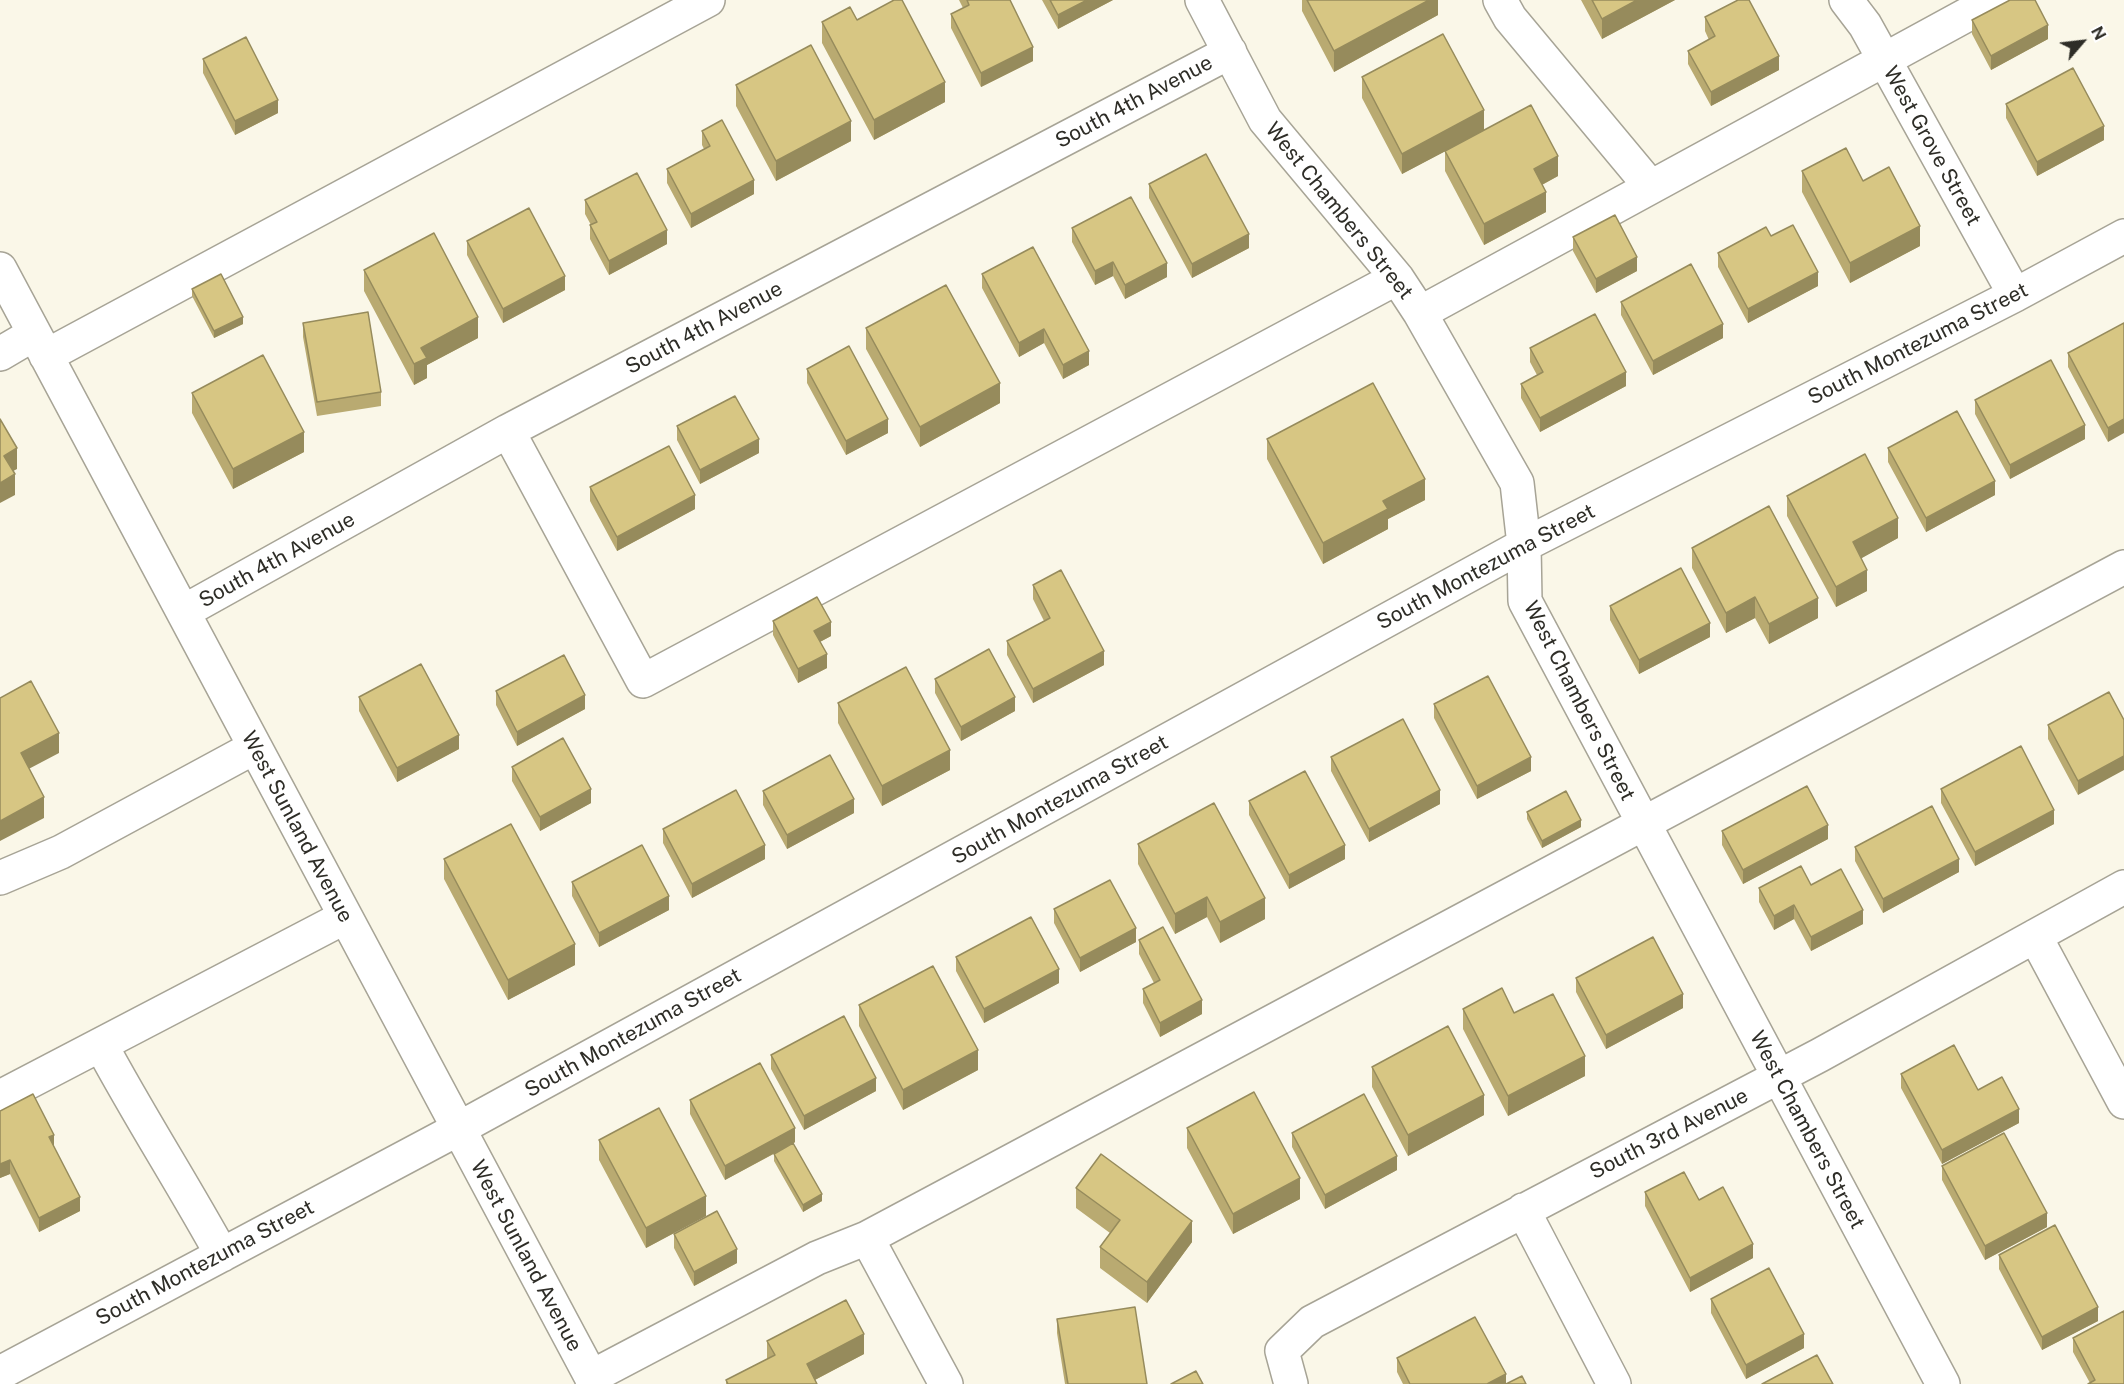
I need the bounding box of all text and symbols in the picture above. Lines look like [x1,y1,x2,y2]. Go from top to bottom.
north arrow [2052,12,2112,72]
text: N [2087,23,2110,43]
street label: South 4th Avenue [1051,50,1217,154]
street label: West Grove Street [1878,62,1986,230]
street label: West Chambers Street [1260,117,1418,305]
street label: South 4th Avenue [621,276,787,380]
street label: South Montezuma Street [1804,277,2032,411]
street label: South Montezuma Street [1373,499,1599,635]
street label: South 4th Avenue [195,507,359,613]
street label: West Chambers Street [1518,597,1640,805]
street label: West Sunland Avenue [236,727,358,927]
street label: South Montezuma Street [947,730,1173,870]
street label: South Montezuma Street [520,963,746,1103]
street label: West Chambers Street [1744,1027,1870,1233]
street label: South 3rd Avenue [1586,1083,1752,1185]
street label: West Sunland Avenue [465,1156,587,1356]
street label: South Montezuma Street [92,1195,318,1331]

